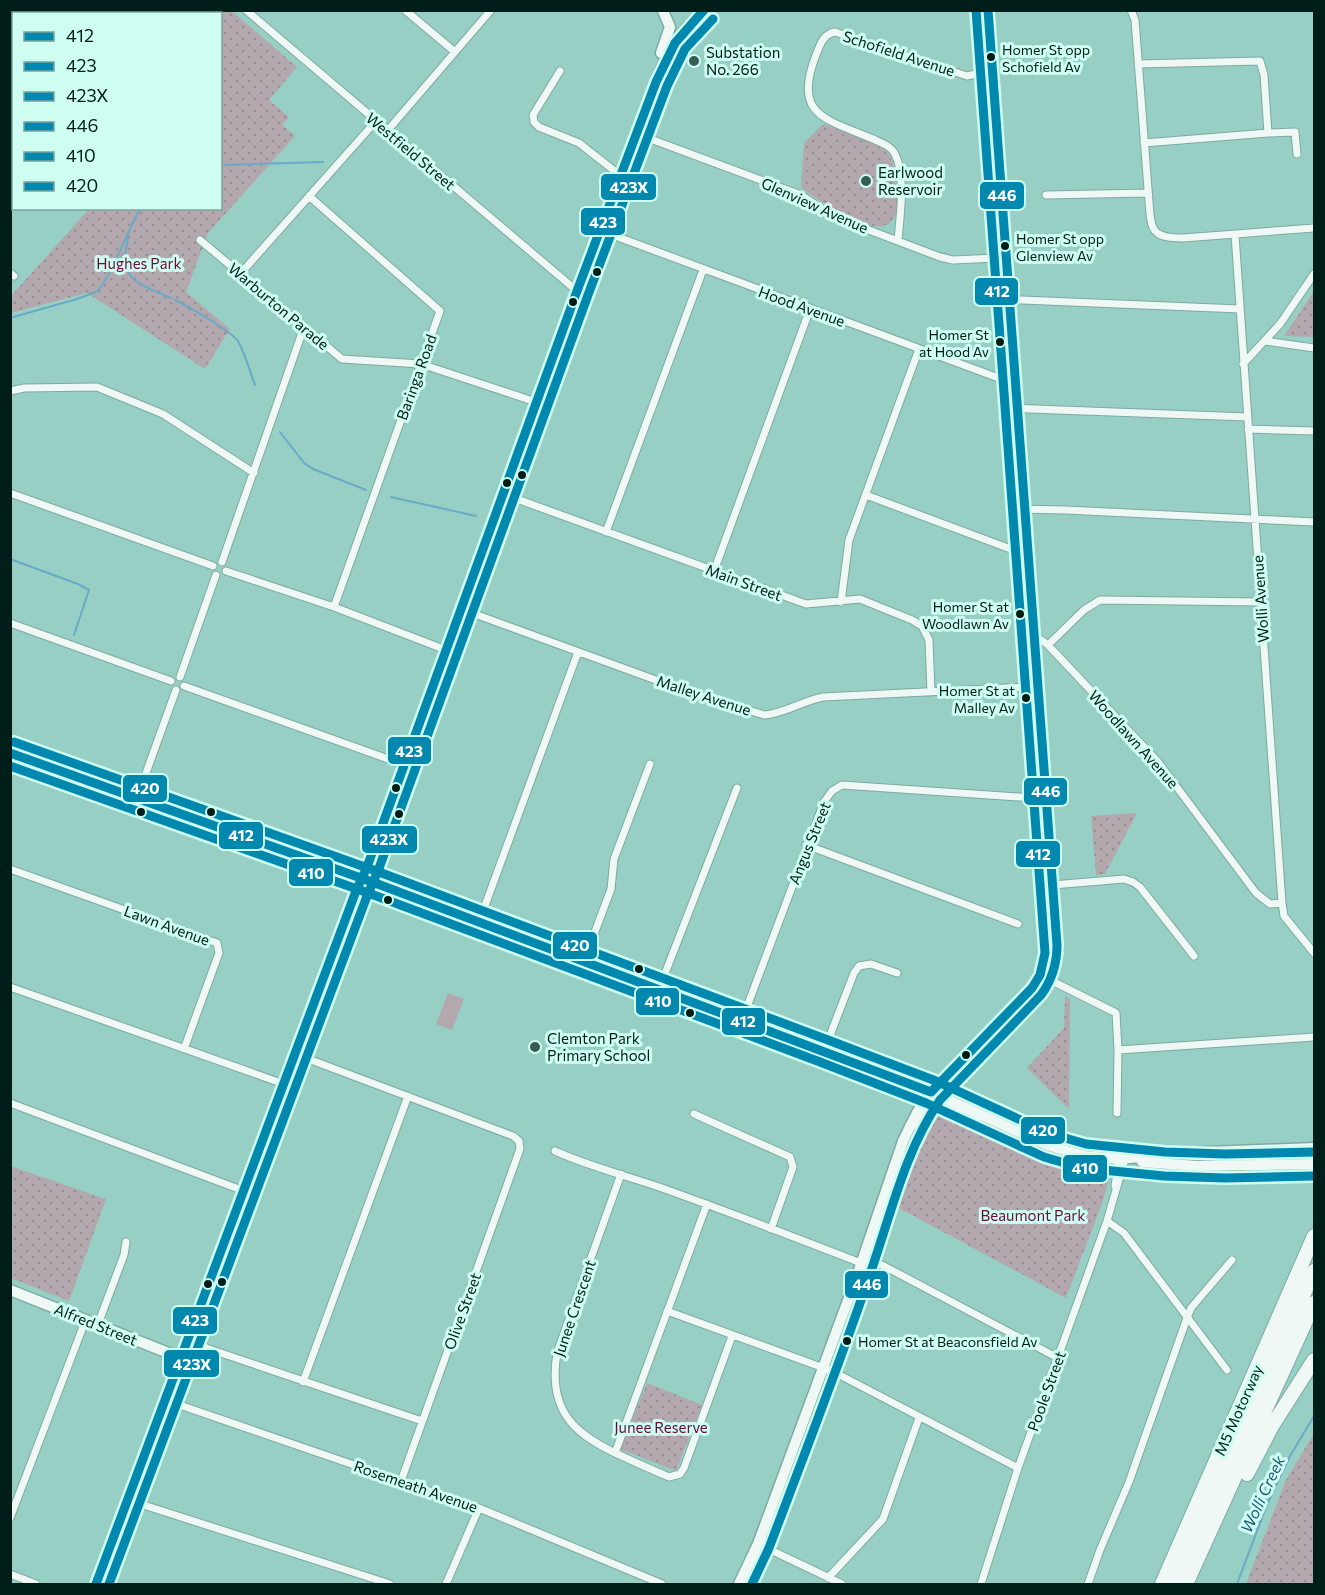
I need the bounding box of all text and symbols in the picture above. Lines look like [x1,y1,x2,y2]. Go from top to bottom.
legend [12,12,222,210]
text: 412 [66,24,94,46]
street label: Schofield Avenue [841,26,957,80]
place label: Homer St opp Schofield Av [1002,41,1090,75]
place label: Substation No. 266 [706,43,780,78]
marker: Homer St opp Schofield Av [985,51,997,63]
text: 423 [66,54,97,76]
marker: Substation No. 266 [687,54,701,68]
text: 423X [66,84,108,106]
street label: Westfield Street [363,109,459,193]
text: 446 [66,114,99,136]
text: 410 [66,144,96,166]
place label: Earlwood Reservoir [878,163,943,198]
line badge: 423X [600,173,657,201]
street label: Glenview Avenue [759,173,871,237]
text: 420 [66,174,98,196]
marker: Earlwood Reservoir [859,174,873,188]
text: 423X [610,177,648,196]
line badge: 446 [979,181,1025,210]
text: 446 [987,185,1017,204]
line badge: 423 [580,207,626,236]
text: 423 [589,212,617,231]
place label: Homer St opp Glenview Av [1016,230,1104,264]
marker: Homer St opp Glenview Av [999,240,1011,252]
park label: Hughes Park [96,254,182,272]
street label: Warburton Parade [225,259,333,353]
unlabelled marker [591,266,603,278]
line badge: 412 [974,277,1019,306]
text: 412 [984,281,1010,300]
street label: Hood Avenue [756,282,848,330]
unlabelled marker [567,296,579,308]
place label: Homer St at Hood Av [919,326,989,360]
street label: Baringa Road [392,332,440,422]
marker: Homer St at Hood Av [994,336,1006,348]
unlabelled marker [516,469,528,481]
unlabelled marker [501,477,513,489]
street label: Wolli Avenue [1248,555,1272,643]
street label: Main Street [703,560,785,604]
place label: Homer St at Woodlawn Av [922,598,1009,632]
marker: Homer St at Woodlawn Av [1014,608,1026,620]
street label: Malley Avenue [655,671,753,719]
place label: Homer St at Malley Av [939,682,1015,716]
street label: Woodlawn Avenue [1085,686,1183,792]
marker: Homer St at Malley Av [1020,692,1032,704]
line badge: 423 [387,736,432,765]
text: 423 [395,741,423,760]
line badge: 420 [122,774,168,803]
line badge: 446 [1023,777,1068,806]
text: 420 [130,778,160,797]
text: 446 [1031,781,1061,800]
unlabelled marker [390,782,402,794]
street label: Angus Street [784,799,834,887]
unlabelled marker [135,806,147,818]
unlabelled marker [205,806,217,818]
unlabelled marker [393,808,405,820]
line badge: 412 [218,821,264,850]
text: 412 [228,825,254,844]
line badge: 423X [361,825,418,854]
text: 423X [370,829,408,848]
line badge: 412 [1015,840,1061,868]
text: 412 [1025,844,1051,863]
line badge: 410 [288,858,334,887]
text: 410 [297,863,325,882]
unlabelled marker [382,894,394,906]
street label: Lawn Avenue [122,901,212,949]
line badge: 420 [552,931,598,960]
text: 420 [560,935,590,954]
unlabelled marker [633,963,645,975]
line badge: 410 [635,987,680,1016]
text: 410 [644,991,672,1010]
unlabelled marker [684,1007,696,1019]
line badge: 412 [721,1007,766,1036]
text: 412 [730,1011,756,1030]
place label: Clemton Park Primary School [547,1029,650,1064]
marker: Clemton Park Primary School [528,1040,542,1054]
unlabelled marker [960,1049,972,1061]
line badge: 420 [1020,1116,1066,1145]
text: 420 [1028,1120,1058,1139]
line badge: 410 [1062,1154,1108,1183]
text: 410 [1071,1158,1099,1177]
park label: Beaumont Park [981,1206,1085,1224]
street label: Junee Crescent [549,1257,599,1359]
street label: Olive Street [440,1270,484,1352]
line badge: 446 [844,1270,889,1299]
text: 446 [852,1274,882,1293]
unlabelled marker [216,1276,228,1288]
unlabelled marker [202,1278,214,1290]
street label: Alfred Street [52,1299,140,1349]
line badge: 423 [172,1306,218,1335]
text: 423 [181,1310,209,1329]
place label: Homer St at Beaconsfield Av [858,1333,1038,1350]
marker: Homer St at Beaconsfield Av [841,1335,853,1347]
street label: Poole Street [1023,1348,1069,1434]
line badge: 423X [163,1349,220,1378]
text: 423X [173,1354,211,1373]
street label: M5 Motorway [1210,1362,1266,1458]
park label: Junee Reserve [614,1418,708,1436]
water label: Wolli Creek [1236,1452,1288,1536]
street label: Rosemeath Avenue [352,1456,480,1516]

